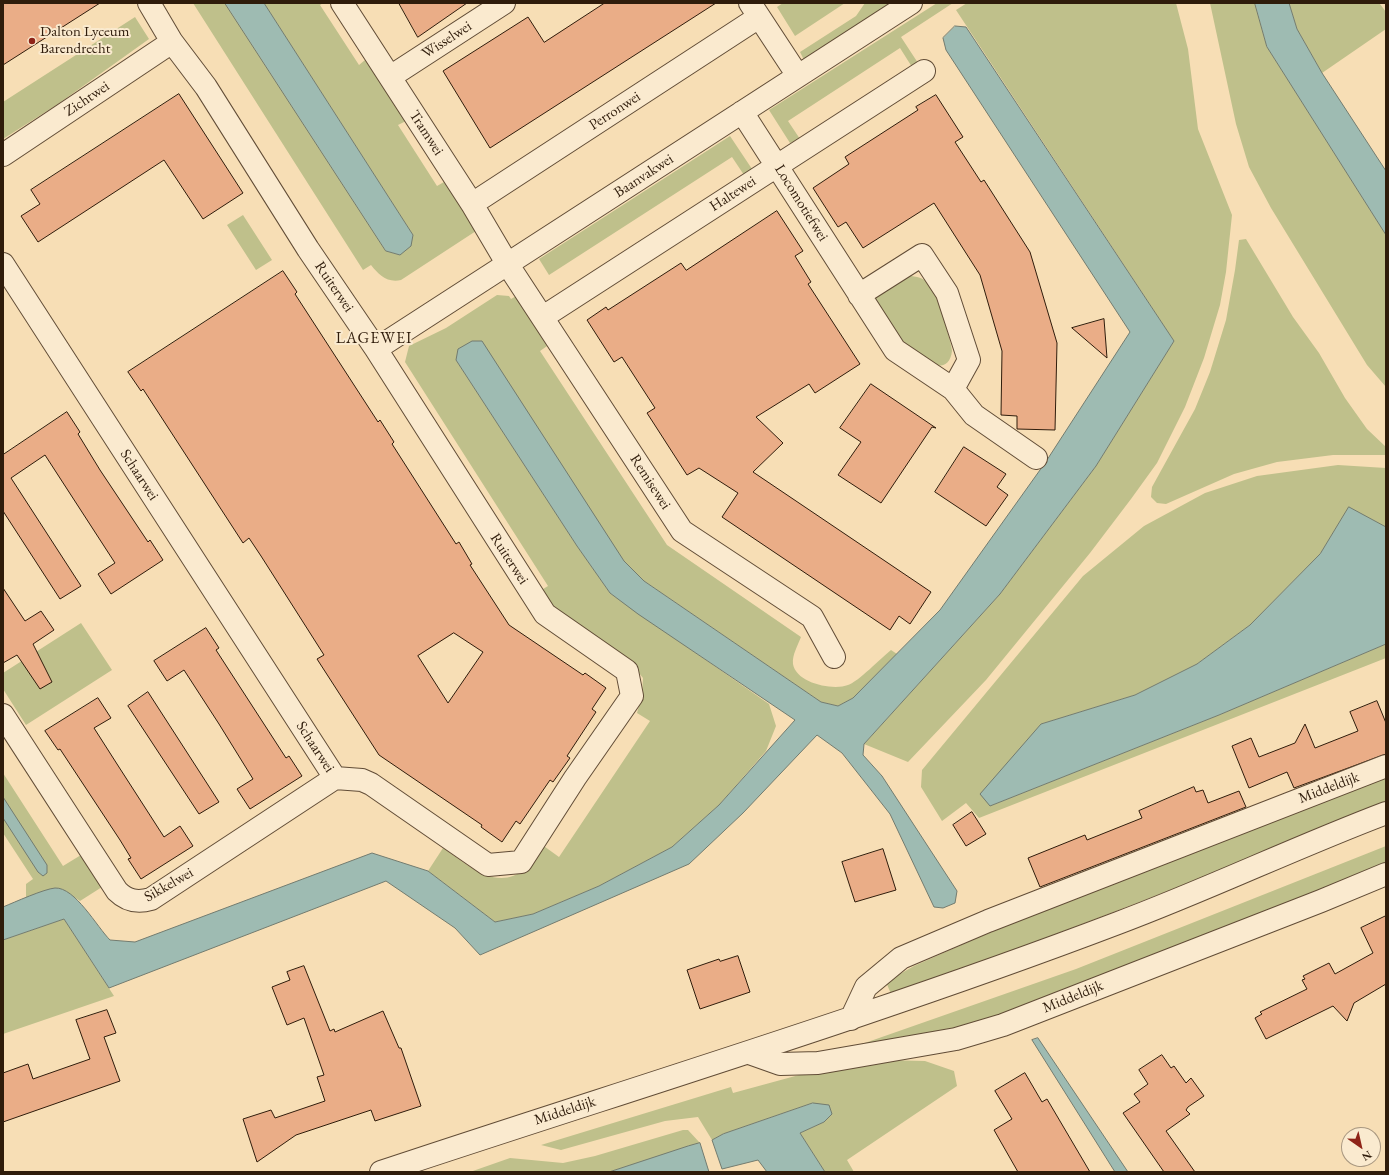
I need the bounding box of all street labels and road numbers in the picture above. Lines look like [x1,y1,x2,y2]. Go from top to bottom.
street label: Wisselwei [419,17,475,63]
street label: Zichtwei [61,77,113,121]
street label: Perronwei [586,88,644,134]
street label: Tramwei [405,107,447,159]
street label: Baanvakwei [611,150,677,202]
street label: Locomotiefwei [770,161,832,245]
street label: Haltewei [706,172,760,216]
street label: Ruiterwei [311,258,357,316]
street label: Schaarwei [116,446,162,504]
street label: Remisewei [626,451,674,513]
street label: Ruiterwei [486,530,532,588]
street label: Schaarwei [292,718,338,776]
street label: Middeldijk [1296,768,1362,808]
street label: Sikkelwei [141,864,197,906]
street label: Middeldijk [1040,977,1106,1017]
street label: Middeldijk [532,1093,598,1129]

